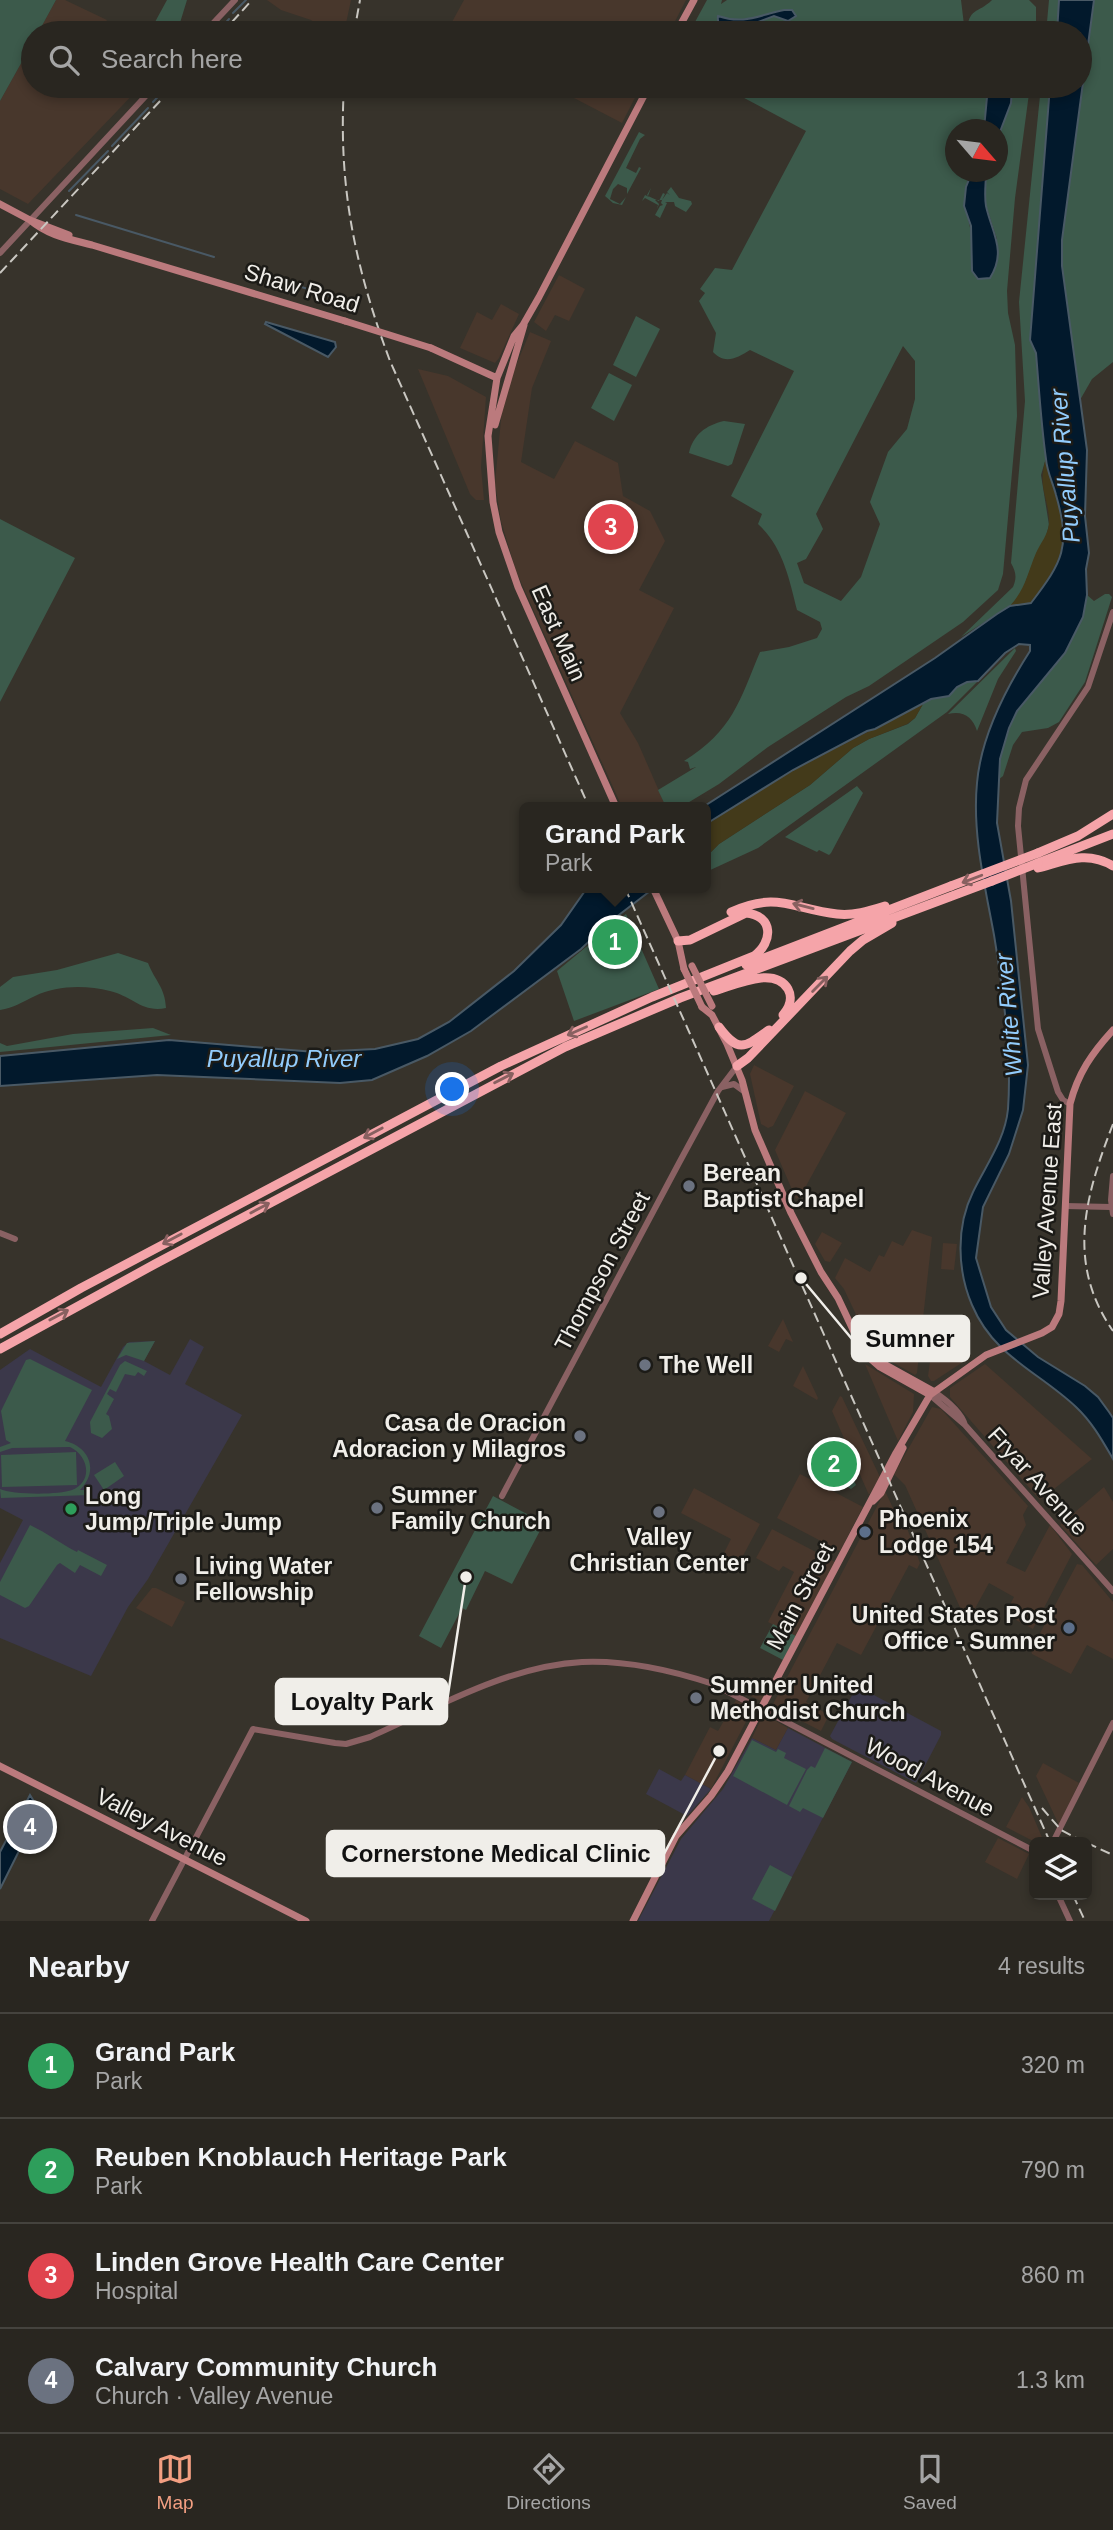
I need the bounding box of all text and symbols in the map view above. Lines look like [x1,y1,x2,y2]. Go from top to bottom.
search box [21,21,1092,98]
icon: search [45,41,83,79]
text: Search here [101,44,243,74]
north arrow [945,119,1008,182]
street label: Shaw Road [241,258,363,318]
water label: Puyallup River [1044,387,1085,544]
pin: 3 [588,501,634,553]
street label: East Main [526,581,592,685]
popup [519,802,711,893]
text: Grand Park [545,819,685,849]
text: Park [545,850,592,876]
one-way arrow [961,873,983,886]
one-way arrow [792,899,814,912]
pin: 1 [592,916,638,968]
water label: White River [990,951,1027,1078]
one-way arrow [812,975,829,992]
one-way arrow [567,1025,588,1038]
water label: Puyallup River [207,1045,362,1072]
one-way arrow [493,1071,514,1084]
your location [435,1072,469,1106]
street label: Valley Avenue East [1027,1102,1067,1300]
one-way arrow [364,1126,384,1140]
place label: Berean Baptist Chapel [703,1160,864,1212]
marker: Berean Baptist Chapel [681,1178,697,1194]
street label: Thompson Street [549,1186,655,1355]
one-way arrow [249,1201,270,1214]
one-way arrow [163,1233,183,1247]
one-way arrow [48,1308,69,1321]
callout: Sumner [852,1316,969,1361]
text: Sumner [865,1325,955,1352]
place label: The Well [659,1352,753,1378]
marker: The Well [637,1357,653,1373]
place label: Casa de Oracion Adoracion y Milagros [332,1410,566,1462]
street label: Fryar Avenue [983,1422,1093,1540]
marker: Casa de Oracion Adoracion y Milagros [572,1428,588,1444]
pin: 2 [811,1438,857,1490]
place label: Sumner Family Church [391,1482,551,1534]
place label: Long Jump/Triple Jump [85,1483,282,1535]
marker: Sumner Family Church [369,1500,385,1516]
marker: Long Jump/Triple Jump [63,1501,79,1517]
marker: Valley Christian Center [651,1504,667,1520]
place label: Phoenix Lodge 154 [879,1506,993,1558]
place label: Valley Christian Center [570,1524,749,1576]
marker: Phoenix Lodge 154 [857,1524,873,1540]
street label: Main Street [761,1537,839,1654]
place label: Living Water Fellowship [195,1553,332,1605]
marker: Living Water Fellowship [173,1571,189,1587]
place label: United States Post Office - Sumner [852,1602,1055,1654]
marker: United States Post Office - Sumner [1061,1620,1077,1636]
place label: Sumner United Methodist Church [710,1672,906,1724]
callout: Loyalty Park [276,1679,447,1724]
text: Loyalty Park [291,1688,434,1715]
marker: Sumner United Methodist Church [688,1690,704,1706]
street label: Wood Avenue [861,1732,999,1822]
street label: Valley Avenue [92,1783,232,1871]
pin: 4 [7,1801,53,1853]
callout: Cornerstone Medical Clinic [327,1831,664,1876]
map controls [1029,1837,1092,1900]
button: layers [1029,1837,1092,1900]
text: Cornerstone Medical Clinic [341,1840,651,1867]
text: Nearby [28,1950,130,1983]
text: 4 results [998,1953,1085,1979]
text: Grand Park [95,2037,235,2067]
text: 1 [45,2052,57,2078]
text: 320 m [1021,2052,1085,2078]
text: Park [95,2068,142,2094]
text: Reuben Knoblauch Heritage Park [95,2142,507,2172]
text: 2 [45,2157,57,2183]
text: 790 m [1021,2157,1085,2183]
text: Park [95,2173,142,2199]
text: Linden Grove Health Care Center [95,2247,504,2277]
text: 3 [45,2262,57,2288]
text: 860 m [1021,2262,1085,2288]
text: Hospital [95,2278,178,2304]
text: Calvary Community Church [95,2352,437,2382]
text: 4 [45,2367,57,2393]
text: 1.3 km [1016,2367,1085,2393]
text: Church · Valley Avenue [95,2383,333,2409]
tab: Map [156,2450,194,2514]
tab: Directions [506,2450,591,2514]
tab: Saved [903,2450,957,2514]

